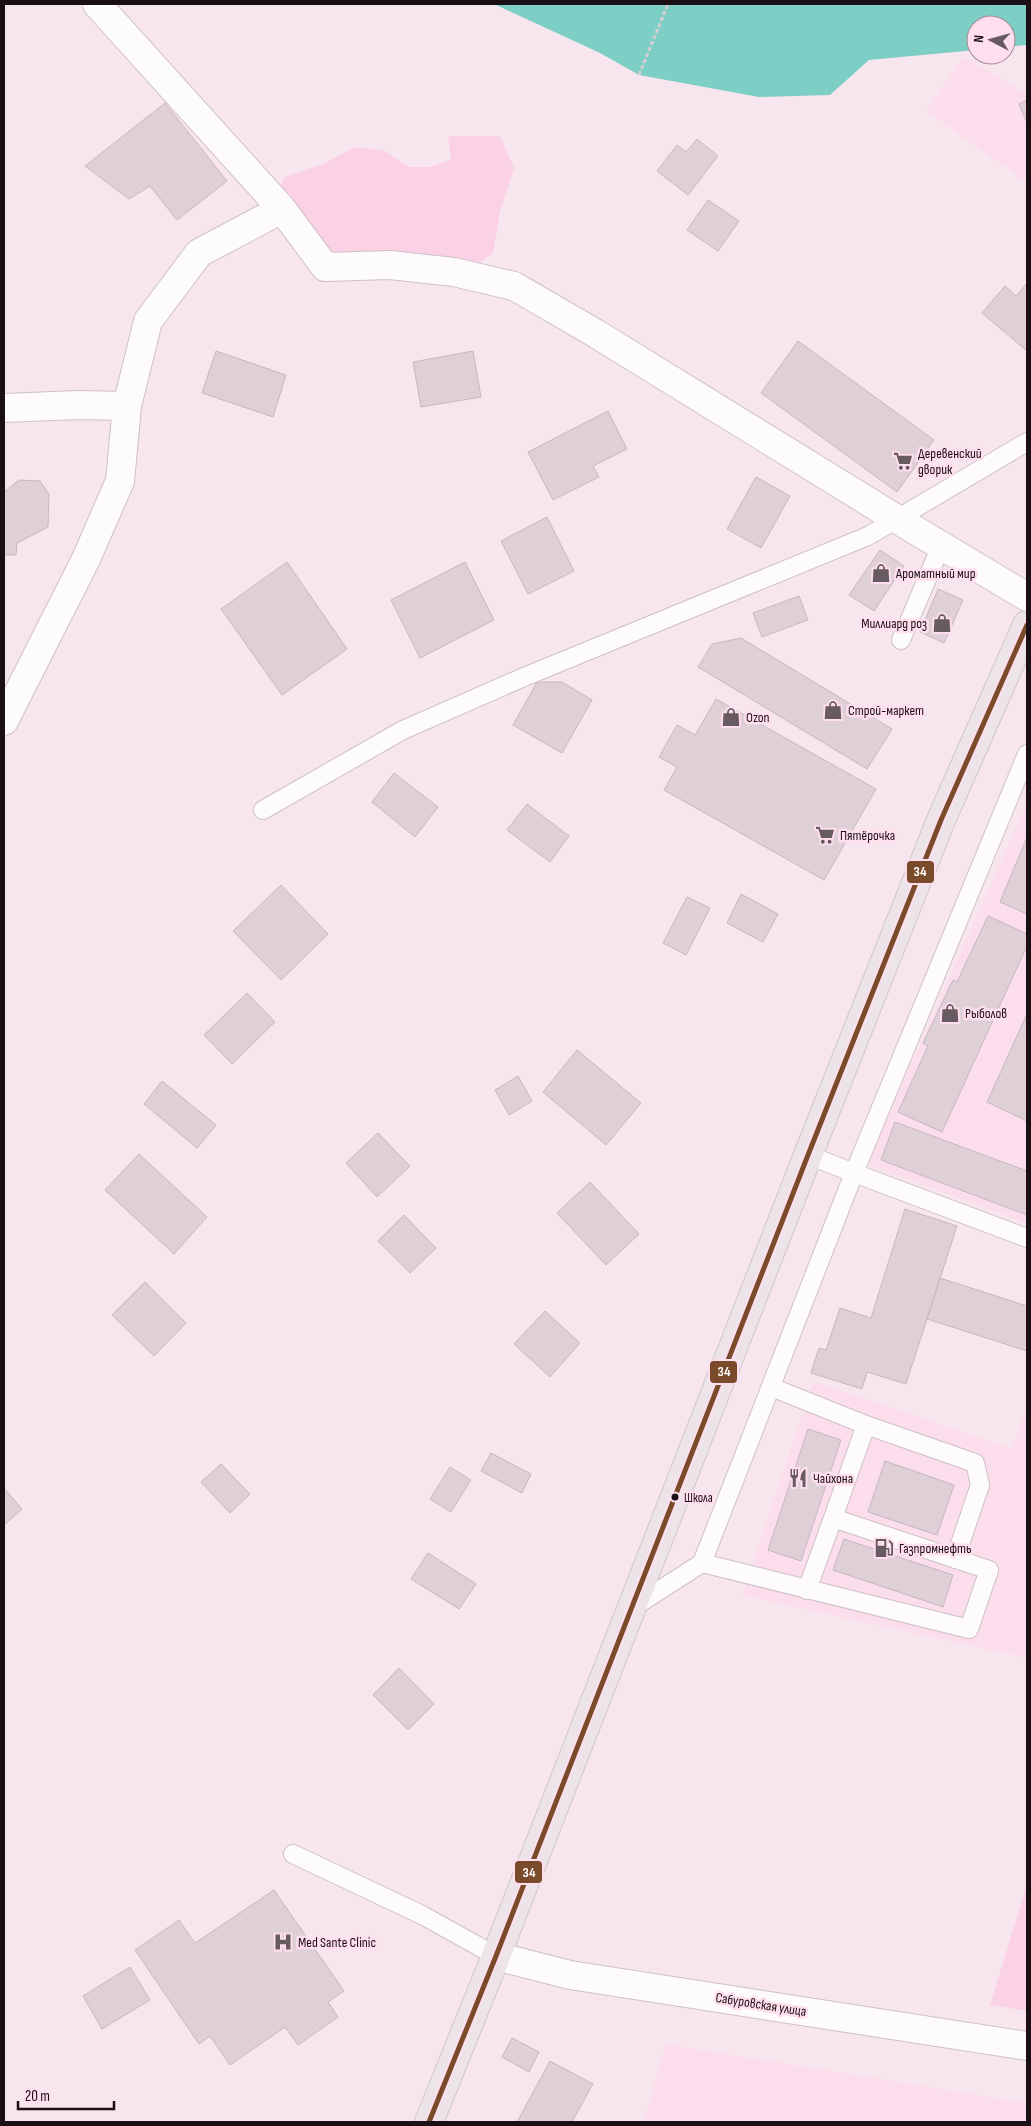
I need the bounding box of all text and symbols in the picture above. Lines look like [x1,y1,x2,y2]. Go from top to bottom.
north arrow [966,15,1016,65]
text: N [970,34,987,43]
place label: Деревенский дворик [918,445,982,478]
supermarket icon: Деревенский дворик [892,450,914,472]
shop icon: Ароматный мир [870,562,892,584]
place label: Ароматный мир [895,565,976,582]
shop icon: Миллиард роз [931,612,953,634]
place label: Миллиард роз [861,615,927,632]
shop icon: Строй-маркет [822,699,844,721]
place label: Строй-маркет [848,702,924,719]
shop icon: Ozon [720,706,742,728]
place label: Ozon [746,709,770,726]
supermarket icon: Пятёрочка [814,824,836,846]
place label: Пятёрочка [840,827,895,844]
line badge: 34 [906,860,935,884]
text: 34 [914,863,927,880]
shop icon: Рыболов [939,1002,961,1024]
place label: Рыболов [965,1005,1007,1022]
line badge: 34 [709,1360,738,1384]
text: 34 [718,1363,731,1380]
restaurant icon: Чайхона [787,1467,809,1489]
place label: Чайхона [813,1470,853,1487]
place label: Школа [684,1490,713,1506]
marker: Школа [670,1492,680,1502]
fuel station icon: Газпромнефть [873,1537,895,1559]
place label: Газпромнефть [899,1540,972,1557]
line badge: 34 [514,1860,543,1884]
text: 34 [523,1864,536,1881]
hospital icon: Med Sante Clinic [272,1931,294,1953]
place label: Med Sante Clinic [298,1934,376,1951]
street label: Сабуровская улица [714,1989,808,2020]
scale bar [18,2078,114,2110]
text: 20 m [25,2087,50,2106]

